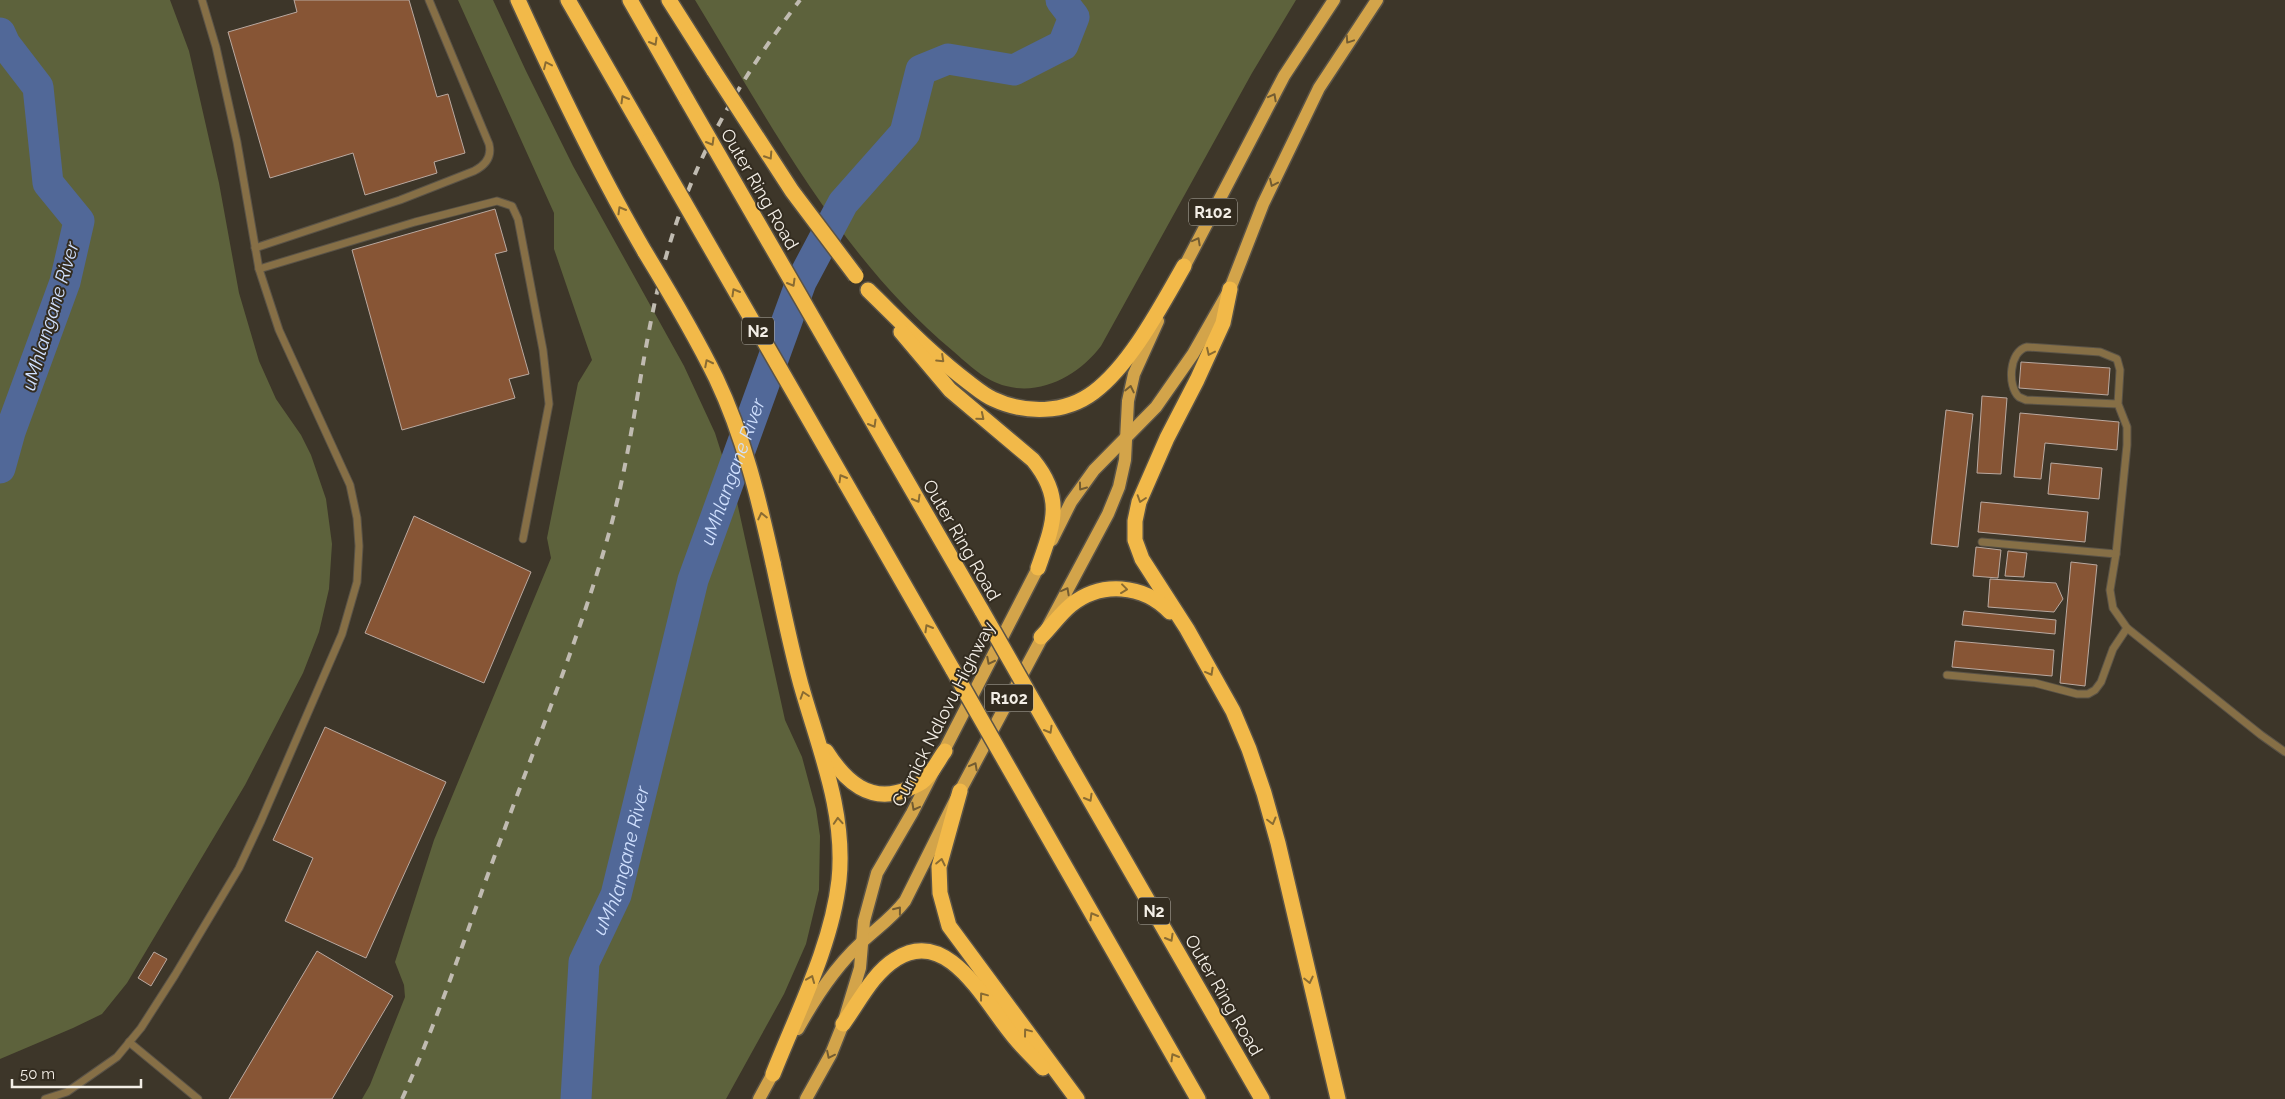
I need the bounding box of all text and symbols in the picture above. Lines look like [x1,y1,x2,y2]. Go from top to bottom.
one-way arrow [1346,35,1355,44]
one-way arrow [647,37,657,46]
one-way arrow [543,61,554,70]
one-way arrow [1267,93,1277,102]
one-way arrow [621,95,631,104]
street label: Outer Ring Road [717,125,803,253]
one-way arrow [705,137,715,146]
one-way arrow [763,151,772,160]
one-way arrow [1269,178,1279,187]
road number: R102 [1189,198,1237,226]
one-way arrow [617,206,627,215]
one-way arrow [1191,237,1201,246]
water label: uMhlangane River [17,238,83,393]
one-way arrow [786,278,796,287]
one-way arrow [732,288,742,297]
road number: N2 [742,318,774,344]
one-way arrow [1205,347,1216,356]
one-way arrow [936,353,945,362]
one-way arrow [704,359,714,368]
one-way arrow [1125,384,1135,393]
water label: uMhlangane River [696,394,769,548]
one-way arrow [976,412,985,421]
one-way arrow [867,418,877,427]
one-way arrow [839,475,849,484]
street label: Outer Ring Road [919,476,1005,604]
one-way arrow [1079,481,1088,491]
one-way arrow [911,494,921,503]
one-way arrow [1137,494,1147,503]
one-way arrow [757,511,768,520]
one-way arrow [1121,583,1129,594]
one-way arrow [1060,587,1070,596]
street label: Curnick Ndlovu Highway [887,618,999,810]
one-way arrow [925,625,935,634]
one-way arrow [986,656,996,665]
one-way arrow [1204,666,1214,675]
road number: R102 [985,684,1033,711]
one-way arrow [800,691,810,700]
one-way arrow [1043,724,1053,733]
one-way arrow [967,762,977,771]
water label: uMhlangane River [588,782,654,938]
one-way arrow [1082,792,1092,801]
one-way arrow [912,802,922,811]
one-way arrow [832,817,843,825]
one-way arrow [1266,817,1276,825]
one-way arrow [935,857,946,866]
road number: N2 [1138,898,1170,924]
one-way arrow [893,906,902,915]
one-way arrow [1090,912,1100,921]
street label: Outer Ring Road [1181,931,1267,1059]
one-way arrow [1163,933,1173,942]
one-way arrow [1303,975,1314,984]
one-way arrow [805,976,815,984]
one-way arrow [980,993,988,1002]
one-way arrow [1024,1028,1033,1038]
one-way arrow [826,1050,836,1059]
one-way arrow [1171,1053,1181,1062]
scale bar [12,1056,141,1088]
text: 50 m [20,1065,55,1083]

